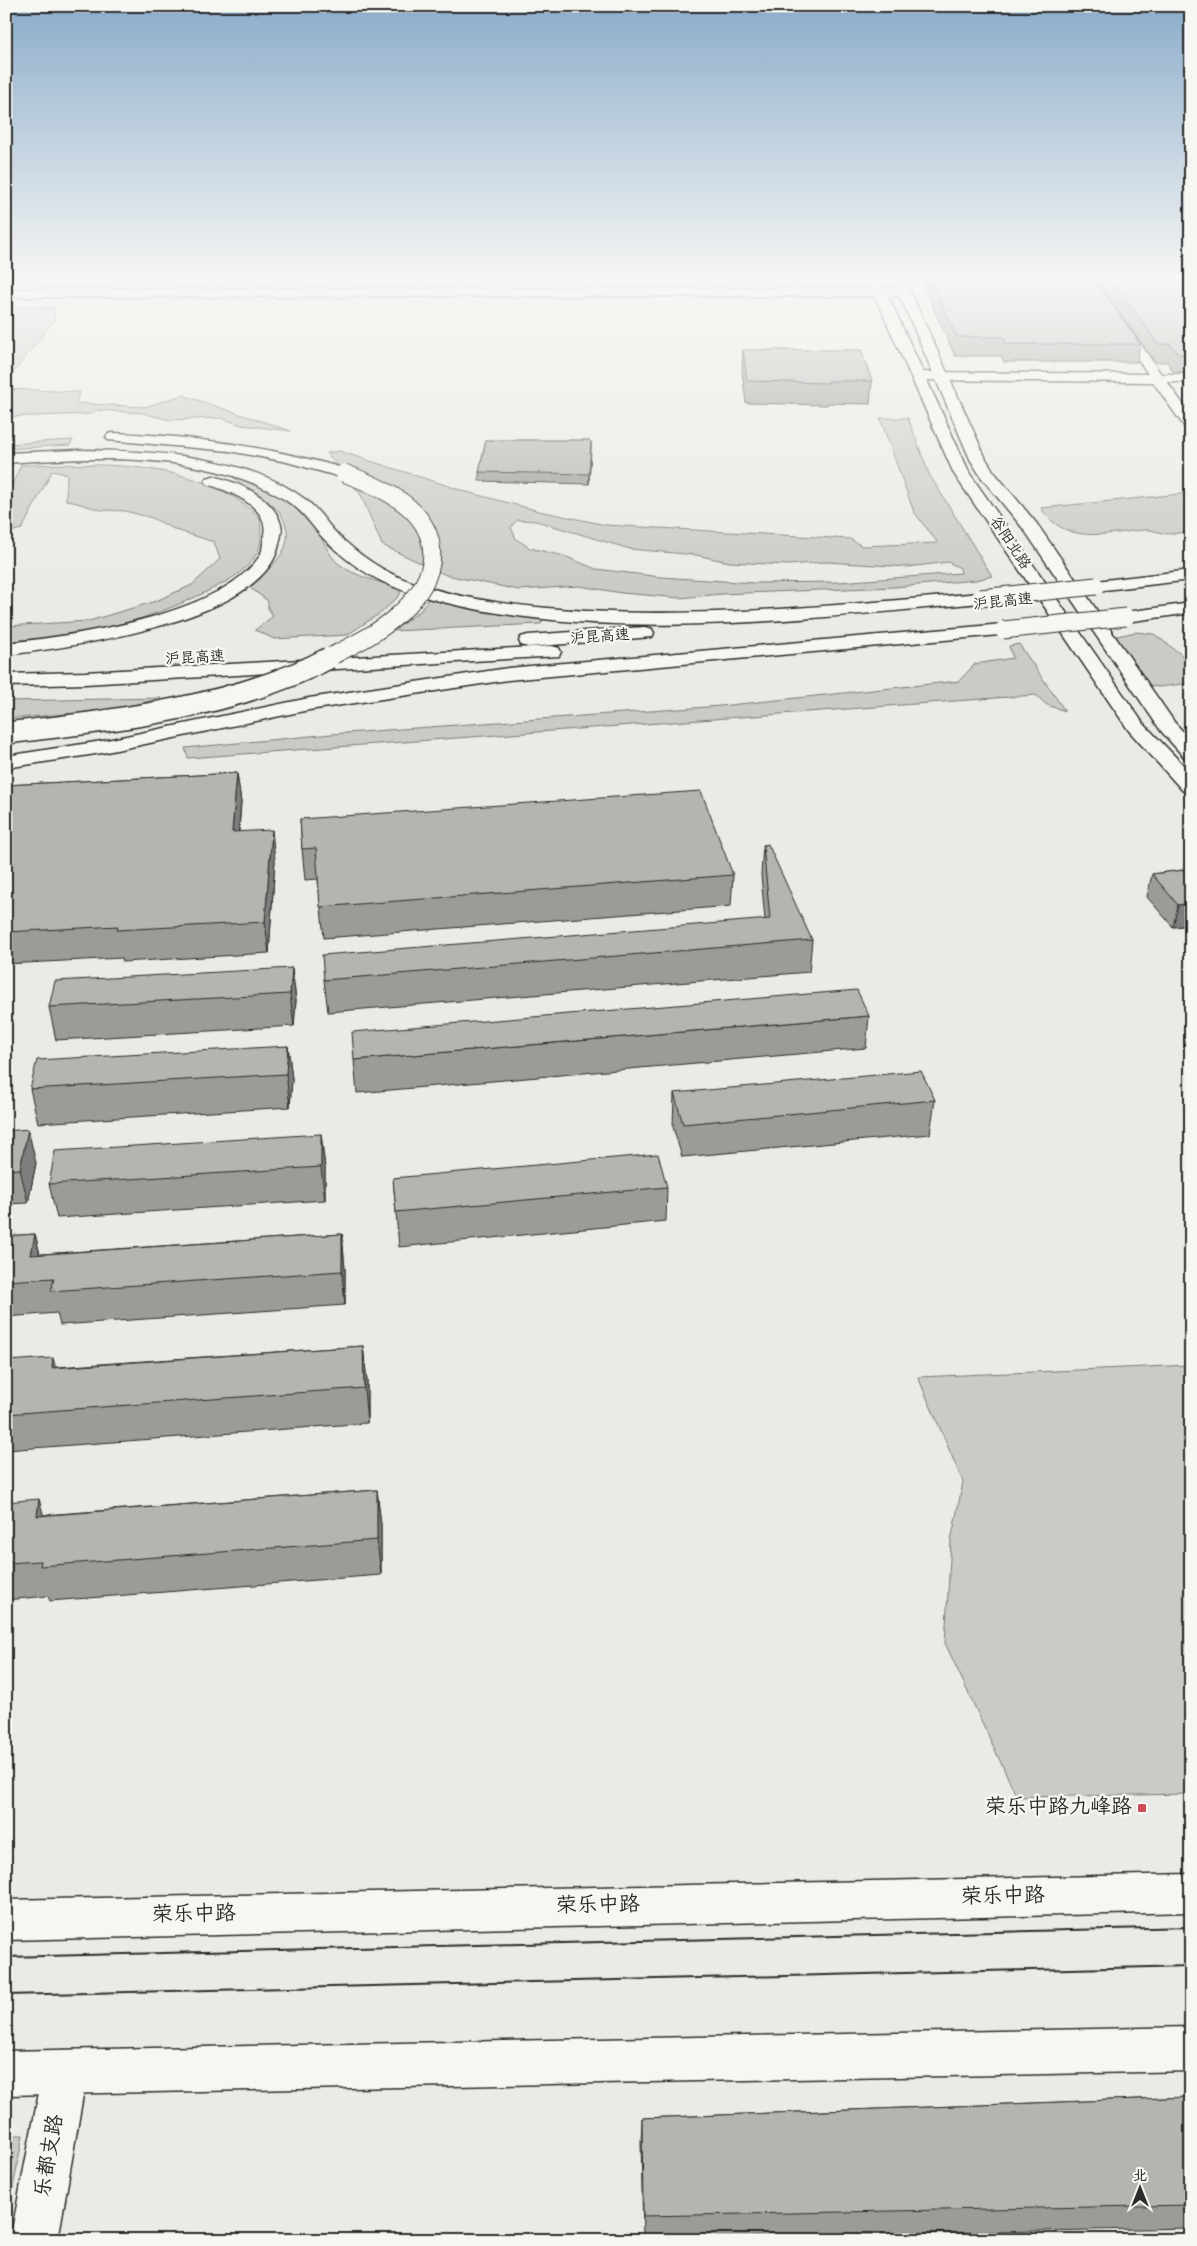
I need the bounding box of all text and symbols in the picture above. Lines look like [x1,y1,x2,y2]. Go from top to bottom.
street label: 谷阳北路 [984,512,1036,574]
street label: 沪昆高速 [972,588,1034,616]
street label: 沪昆高速 [569,624,631,650]
street label: 沪昆高速 [164,645,226,671]
place label: 荣乐中路九峰路 [985,1793,1132,1823]
marker: 荣乐中路九峰路 [1136,1802,1148,1814]
street label: 荣乐中路 [961,1881,1045,1913]
street label: 荣乐中路 [556,1890,640,1922]
street label: 荣乐中路 [152,1899,236,1931]
street label: 乐都支路 [28,2112,72,2200]
north arrow [1114,2164,1164,2214]
text: 北 [1133,2166,1147,2187]

